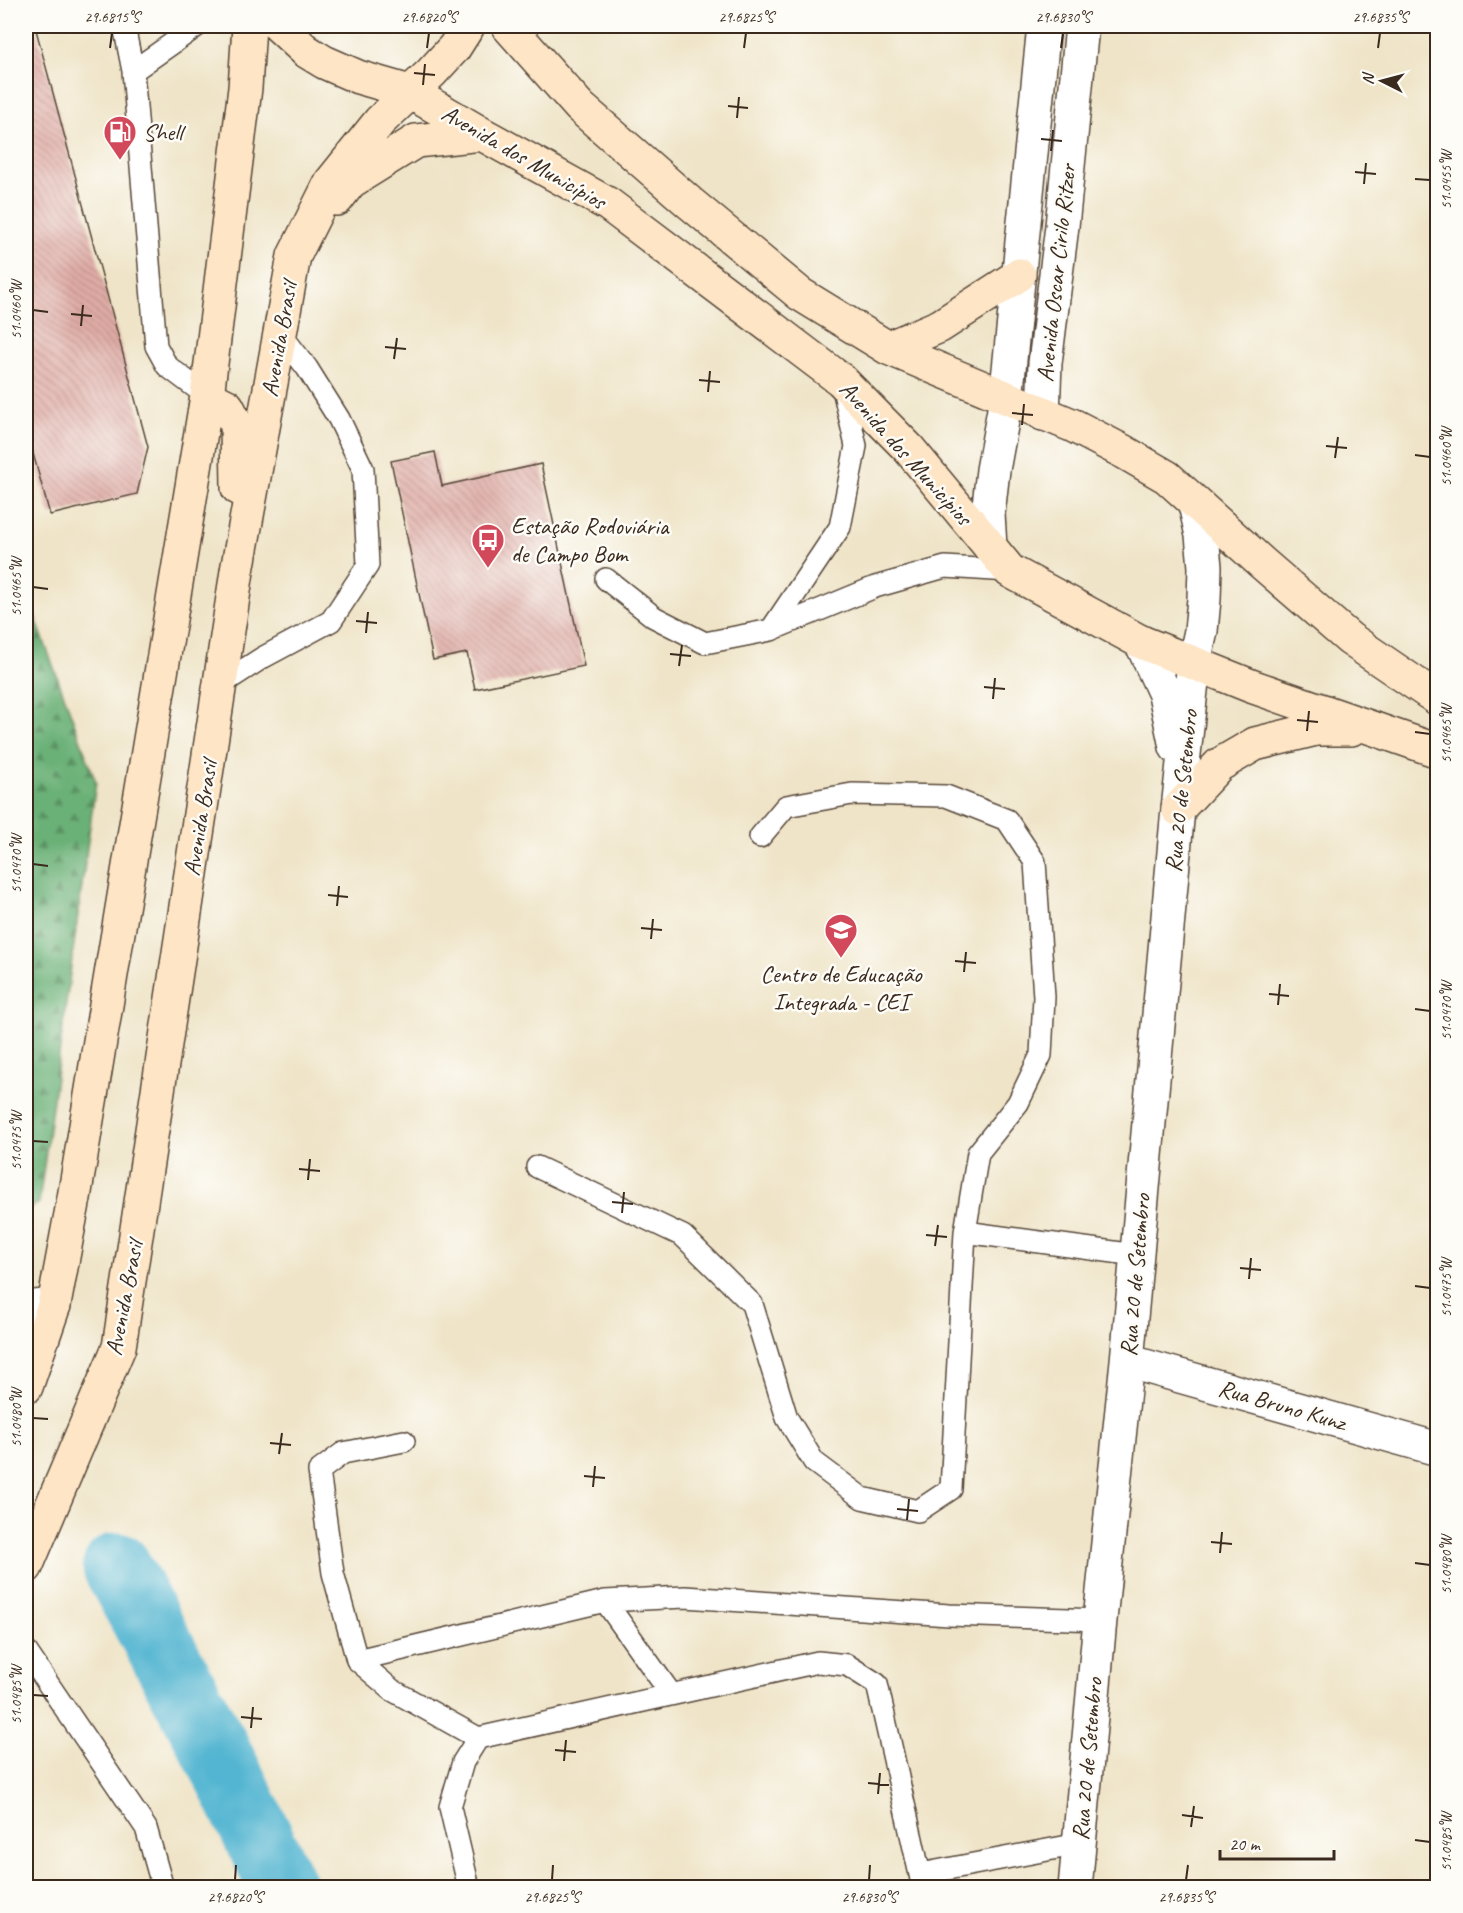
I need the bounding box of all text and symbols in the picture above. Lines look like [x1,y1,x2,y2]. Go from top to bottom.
text: 29.6815°S [84,8,142,27]
text: 29.6820°S [401,8,459,27]
text: 29.6825°S [718,8,776,27]
text: 29.6830°S [1035,8,1093,27]
text: 29.6835°S [1352,8,1410,27]
north arrow [1352,51,1412,111]
text: N [1358,70,1379,86]
street label: Avenida dos Municípios [437,98,613,217]
fuel station icon: Shell [102,114,138,161]
place label: Shell [143,117,186,147]
text: 51.0455°W [1437,148,1456,209]
street label: Avenida Oscar Cirilo Ritzer [1030,161,1083,383]
street label: Avenida Brasil [254,275,305,399]
text: 51.0460°W [7,278,26,339]
street label: Avenida dos Municípios [833,374,980,533]
text: 51.0460°W [1437,425,1456,486]
place label: Estação Rodoviária de Campo Bom [511,511,670,569]
bus stop icon: Estação Rodoviária de Campo Bom [470,522,506,569]
text: 51.0465°W [7,555,26,616]
text: 51.0465°W [1437,702,1456,763]
street label: Rua 20 de Setembro [1158,707,1205,874]
street label: Avenida Brasil [176,754,225,878]
text: 51.0470°W [7,832,26,893]
school or university icon: Centro de Educação Integrada - CEI [823,912,859,959]
place label: Centro de Educação Integrada - CEI [761,959,923,1017]
text: 51.0470°W [1437,979,1456,1040]
text: 51.0475°W [7,1109,26,1170]
street label: Rua 20 de Setembro [1113,1191,1157,1358]
street label: Avenida Brasil [98,1234,151,1358]
text: 51.0475°W [1437,1256,1456,1317]
street label: Rua Bruno Kunz [1215,1373,1351,1438]
text: 51.0480°W [7,1386,26,1447]
text: 51.0480°W [1437,1533,1456,1594]
text: 51.0485°W [7,1663,26,1724]
street label: Rua 20 de Setembro [1065,1675,1109,1842]
text: 51.0485°W [1437,1810,1456,1871]
scale bar [1220,1823,1334,1861]
text: 20 m [1229,1833,1262,1855]
text: 29.6820°S [207,1888,265,1907]
text: 29.6825°S [524,1888,582,1907]
text: 29.6830°S [841,1888,899,1907]
text: 29.6835°S [1158,1888,1216,1907]

